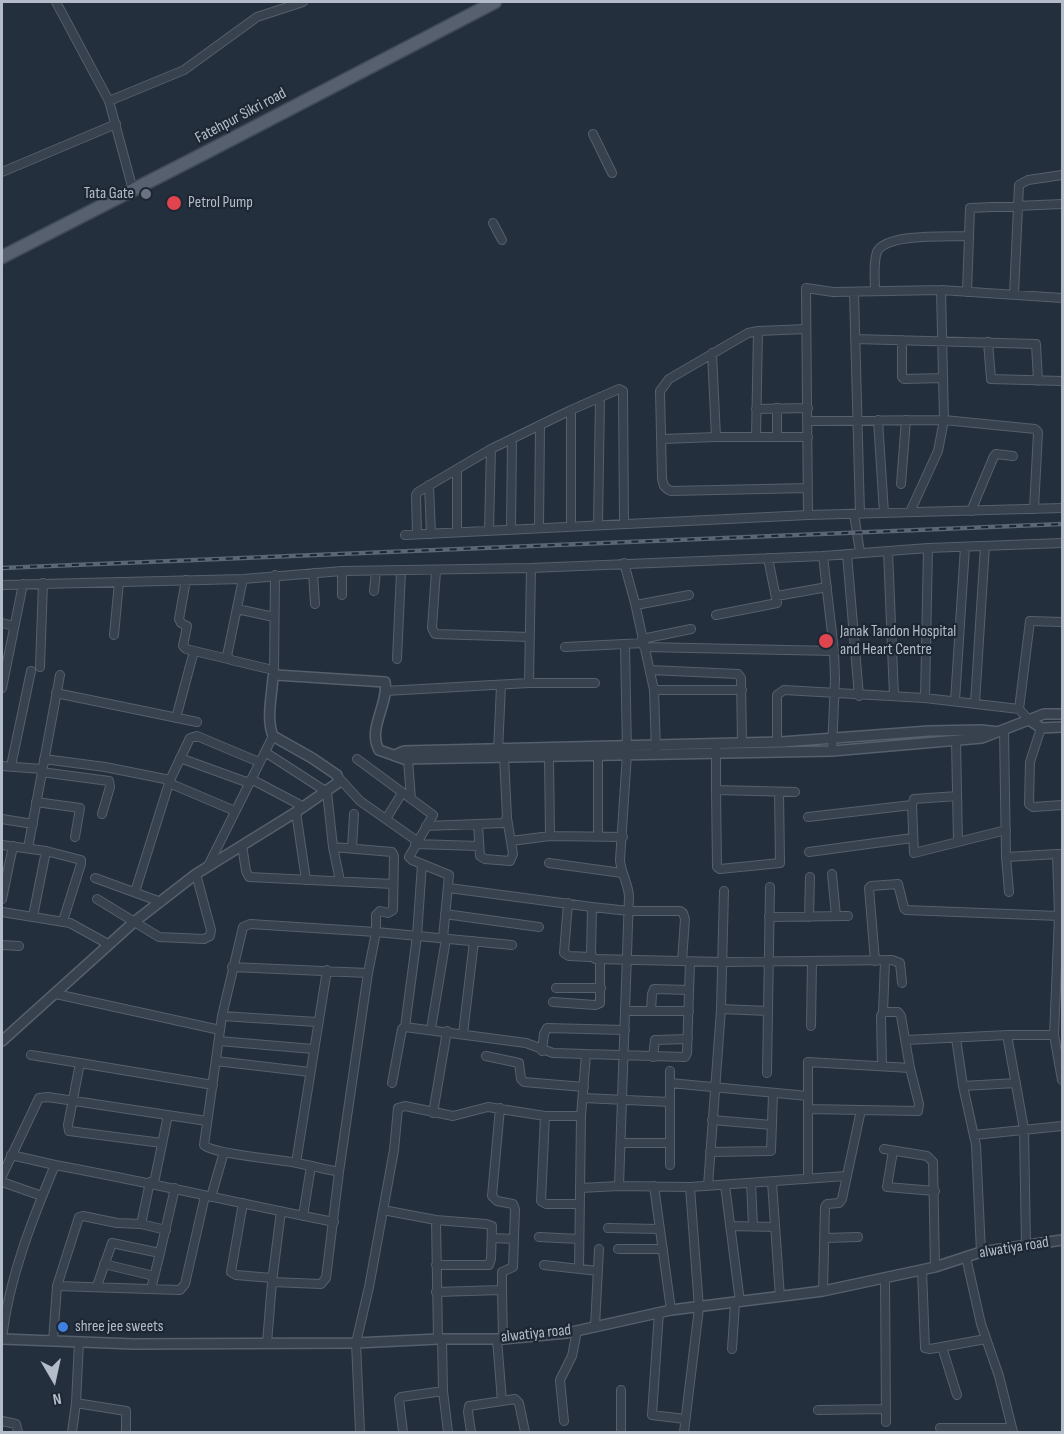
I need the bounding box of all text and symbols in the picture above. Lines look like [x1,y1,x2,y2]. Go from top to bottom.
street label: Fatehpur Sikri road [192,84,290,148]
place label: Tata Gate [84,184,134,204]
marker: Tata Gate [139,187,153,201]
place label: Petrol Pump [188,193,253,213]
marker: Petrol Pump [165,194,183,212]
place label: Janak Tandon Hospital and Heart Centre [840,622,956,660]
marker: Janak Tandon Hospital and Heart Centre [817,632,835,650]
street label: alwatiya road [978,1233,1050,1263]
place label: shree jee sweets [75,1317,164,1337]
marker: shree jee sweets [56,1320,70,1334]
street label: alwatiya road [500,1321,572,1347]
north arrow [24,1350,84,1410]
text: N [51,1388,63,1408]

